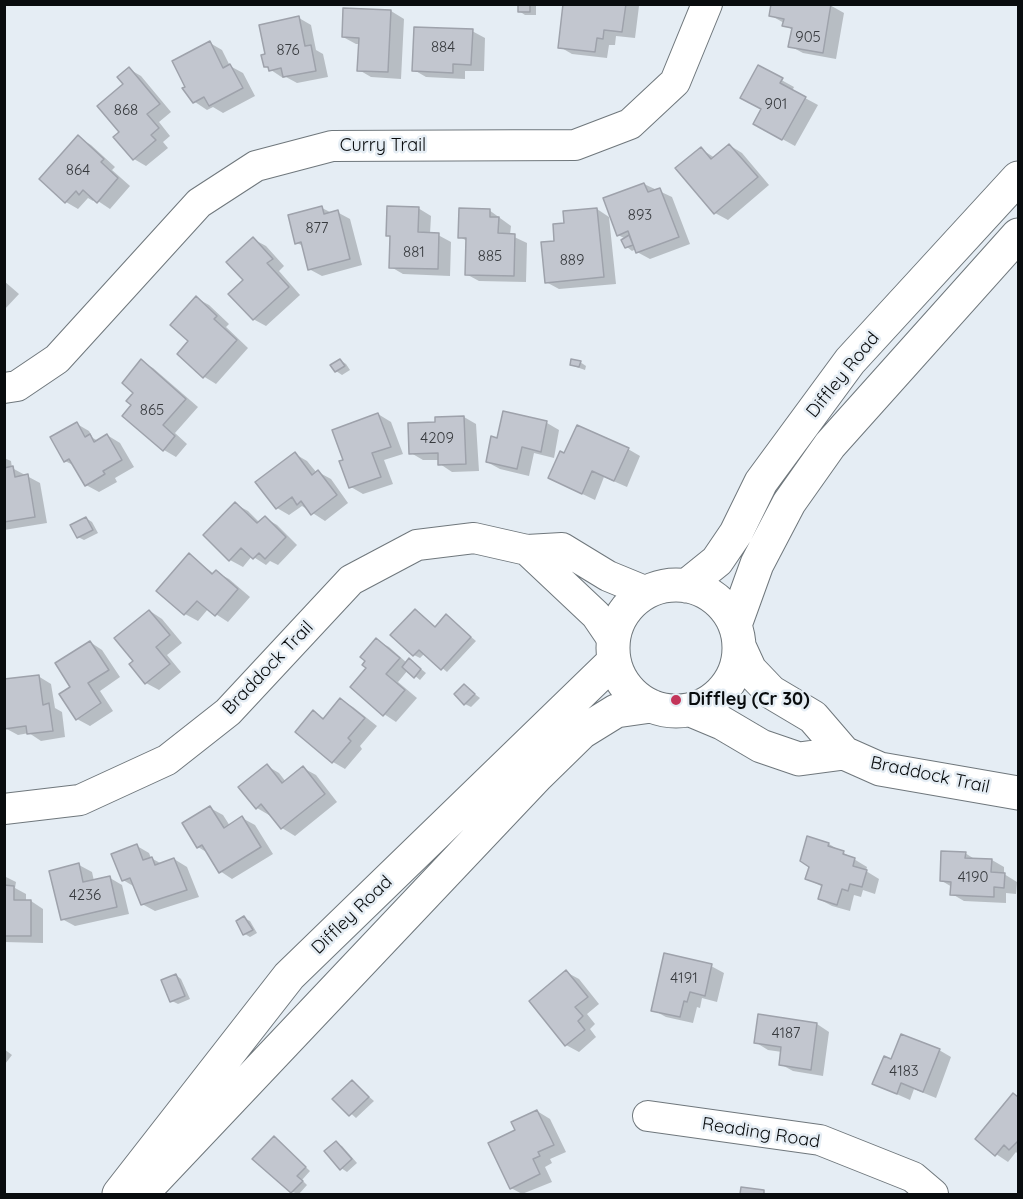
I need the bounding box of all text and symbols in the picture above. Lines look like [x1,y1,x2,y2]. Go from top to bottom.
house number: 905 [795,28,821,46]
house number: 884 [431,38,455,56]
house number: 876 [277,41,299,59]
house number: 901 [765,95,787,113]
house number: 868 [114,101,138,119]
street label: Curry Trail [340,135,426,157]
house number: 864 [66,161,90,179]
house number: 893 [628,206,652,224]
house number: 877 [305,219,329,237]
house number: 881 [403,243,425,261]
house number: 885 [478,247,502,265]
house number: 889 [560,251,584,269]
street label: Diffley Road [802,328,884,422]
house number: 865 [140,401,164,419]
house number: 4209 [420,429,454,447]
street label: Braddock Trail [218,617,318,719]
place label: Diffley (Cr 30) [688,689,810,711]
marker: Diffley (Cr 30) [669,693,683,707]
street label: Braddock Trail [868,752,992,798]
house number: 4190 [958,868,988,886]
street label: Diffley Road [307,871,397,959]
house number: 4236 [69,886,101,904]
house number: 4191 [670,969,698,987]
house number: 4187 [772,1024,800,1042]
house number: 4183 [889,1062,919,1080]
street label: Reading Road [700,1113,822,1153]

